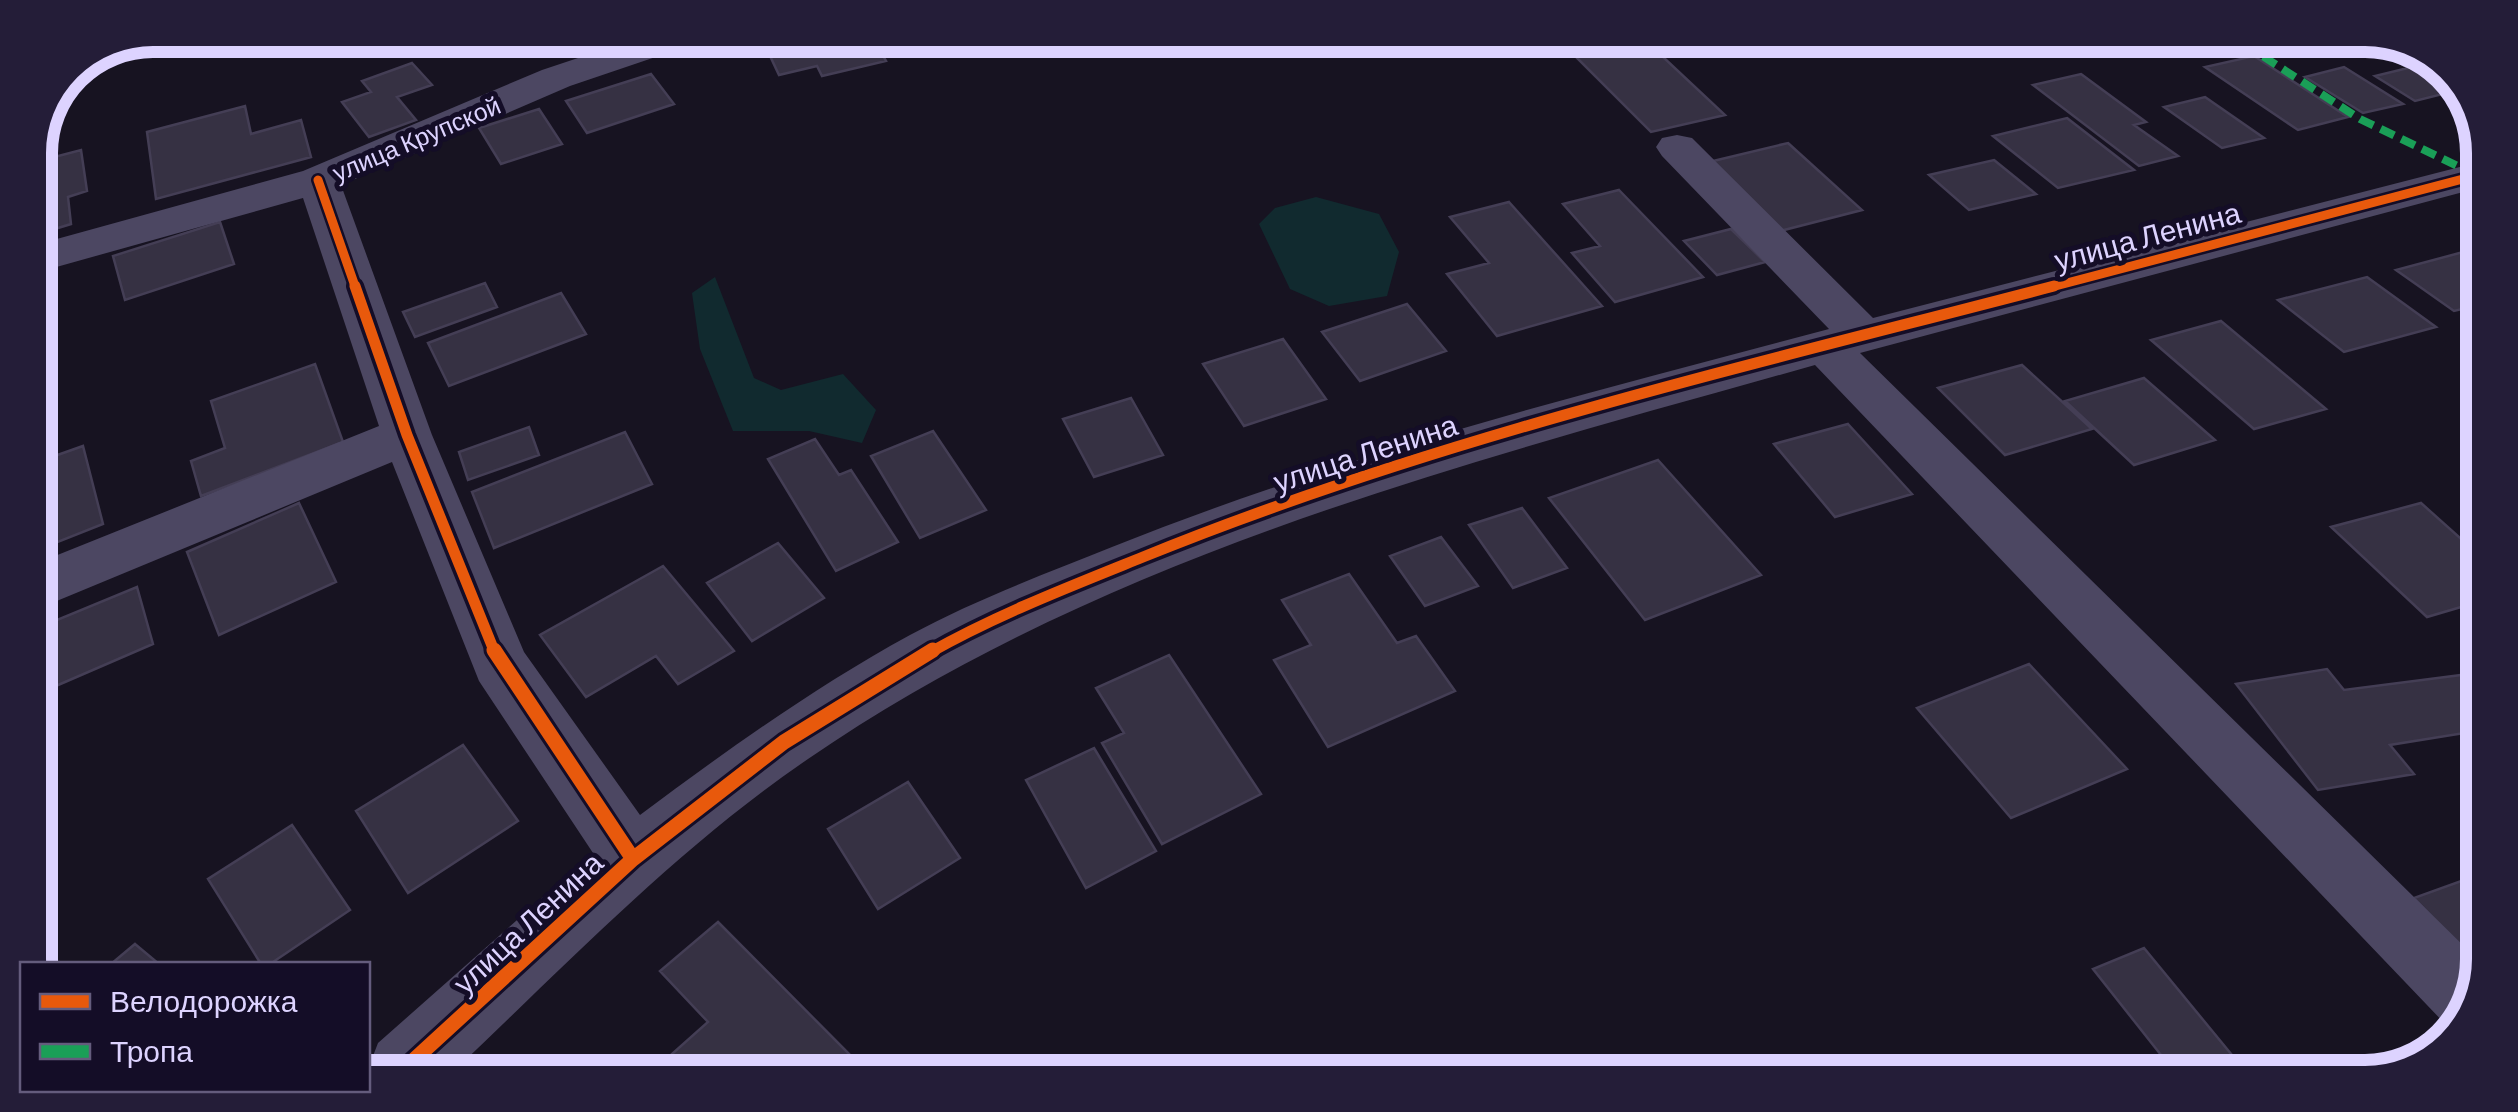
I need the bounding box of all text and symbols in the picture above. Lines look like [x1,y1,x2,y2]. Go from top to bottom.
street label: улица Крупской [328,89,504,187]
street label: улица Ленина [2050,193,2244,277]
street label: улица Ленина [1268,405,1462,499]
street label: улица Ленина [445,843,610,1000]
legend [20,962,370,1092]
text: Велодорожка [110,982,298,1018]
text: Тропа [110,1032,193,1068]

